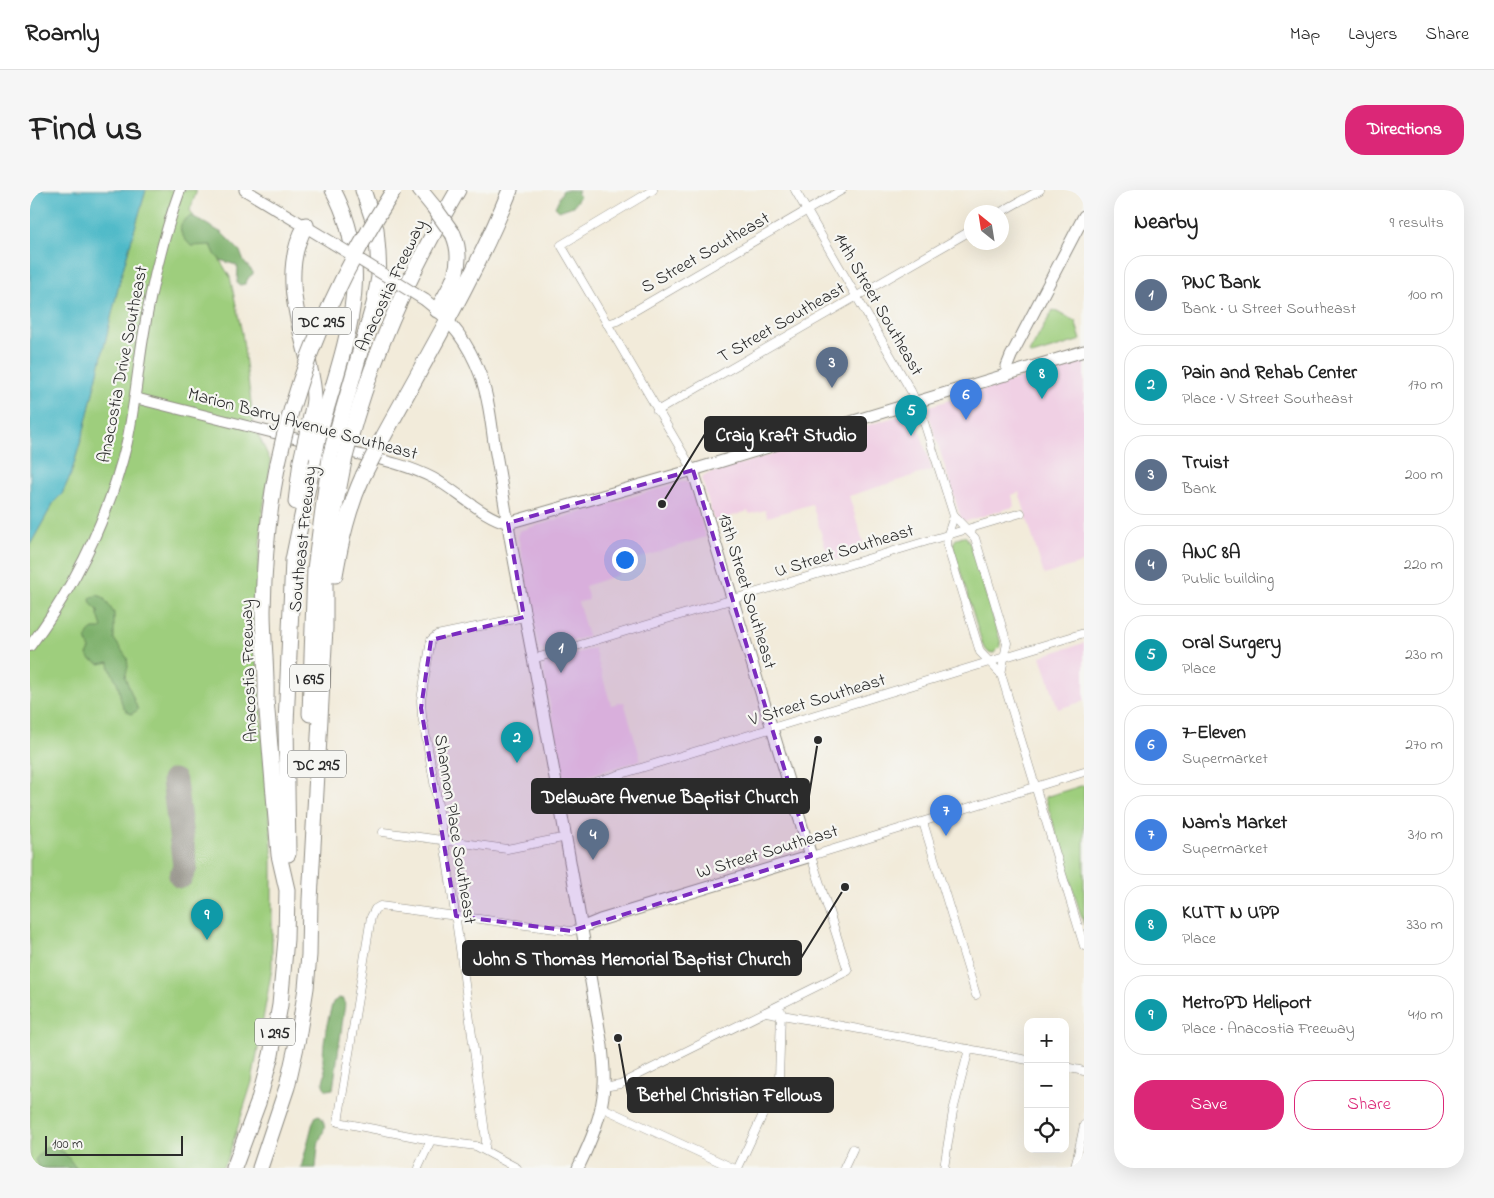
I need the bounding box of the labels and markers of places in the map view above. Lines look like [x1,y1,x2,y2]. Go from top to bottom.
pin: 3 [816,347,848,388]
pin: 8 [1026,358,1058,399]
pin: 6 [950,379,982,420]
pin: 5 [895,395,927,436]
callout: Craig Kraft Studio [705,417,866,451]
pin: 1 [545,632,577,673]
pin: 2 [501,722,533,763]
callout: Delaware Avenue Baptist Church [532,779,809,813]
pin: 7 [930,795,962,836]
pin: 4 [577,819,609,860]
pin: 9 [191,899,223,940]
callout: John S Thomas Memorial Baptist Church [463,941,801,975]
callout: Bethel Christian Fellows [628,1078,833,1112]

